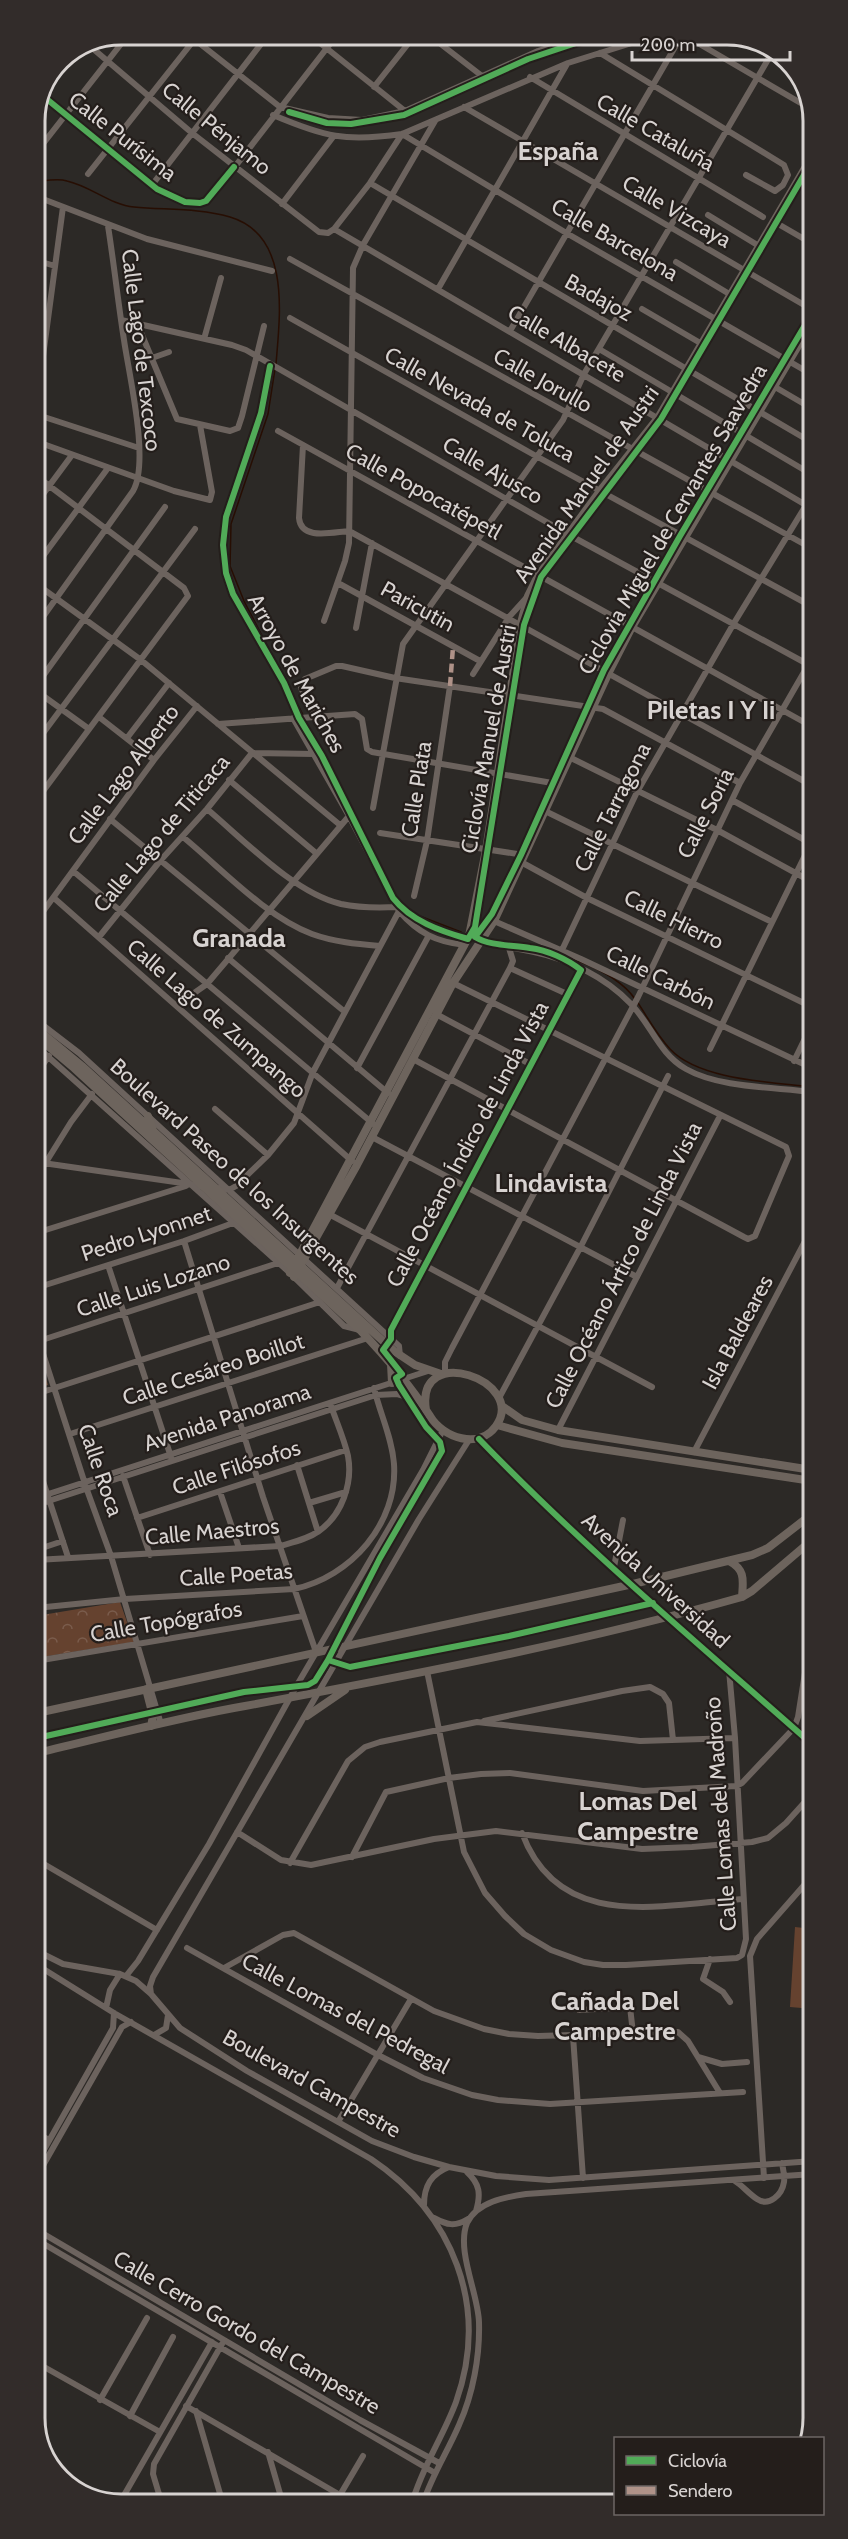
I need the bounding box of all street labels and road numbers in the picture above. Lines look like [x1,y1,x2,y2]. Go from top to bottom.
street label: Calle Pénjamo [156,76,277,181]
street label: Calle Purísima [63,86,182,187]
street label: Calle Cataluña [592,88,720,177]
street label: Calle Vizcaya [617,169,736,254]
street label: Calle Barcelona [546,192,683,287]
street label: Calle Lago de Texcoco [116,247,167,453]
street label: Badajoz [560,268,637,327]
street label: Calle Albacete [503,299,631,388]
street label: Calle Nevada de Toluca [380,341,580,468]
street label: Calle Jorullo [489,342,597,419]
street label: Ciclovia Miguel de Cervantes Saavedra [572,359,773,679]
street label: Avenida Manuel de Austri [508,381,665,588]
street label: Calle Ajusco [438,431,548,510]
street label: Calle Popocatépetl [341,437,507,546]
street label: Paricutin [376,575,459,638]
street label: Arroyo de Mariches [242,589,351,757]
street label: Ciclovía Manuel de Austri [455,623,522,856]
street label: Calle Lago Alberto [62,699,185,850]
street label: Calle Tarragona [568,738,657,877]
street label: Calle Plata [396,739,437,839]
street label: Calle Lago de Titicaca [87,748,236,918]
street label: Calle Soria [671,763,740,863]
street label: Calle Hierro [620,884,728,955]
street label: Calle Lago de Zumpango [121,933,312,1104]
street label: Calle Carbón [602,939,720,1016]
street label: Calle Océano Índico de Linda Vista [380,996,555,1292]
street label: Boulevard Paseo de los Insurgentes [105,1053,365,1290]
street label: Calle Océano Ártico de Linda Vista [539,1117,708,1413]
street label: Pedro Lyonnet [78,1200,215,1267]
street label: Calle Luis Lozano [73,1248,233,1323]
street label: Isla Baldeares [696,1271,779,1394]
street label: Calle Cesáreo Boillot [119,1327,308,1412]
street label: Avenida Panorama [140,1378,314,1457]
street label: Calle Roca [72,1420,129,1520]
street label: Calle Filósofos [169,1434,304,1501]
street label: Avenida Universidad [576,1507,735,1654]
street label: Calle Maestros [144,1512,280,1551]
street label: Calle Poetas [179,1557,294,1592]
street label: Calle Topógrafos [88,1595,244,1648]
street label: Calle Lomas del Madroño [699,1696,742,1932]
street label: Calle Lomas del Pedregal [237,1947,455,2080]
street label: Boulevard Campestre [218,2023,406,2144]
street label: Calle Cerro Gordo del Campestre [109,2245,385,2420]

